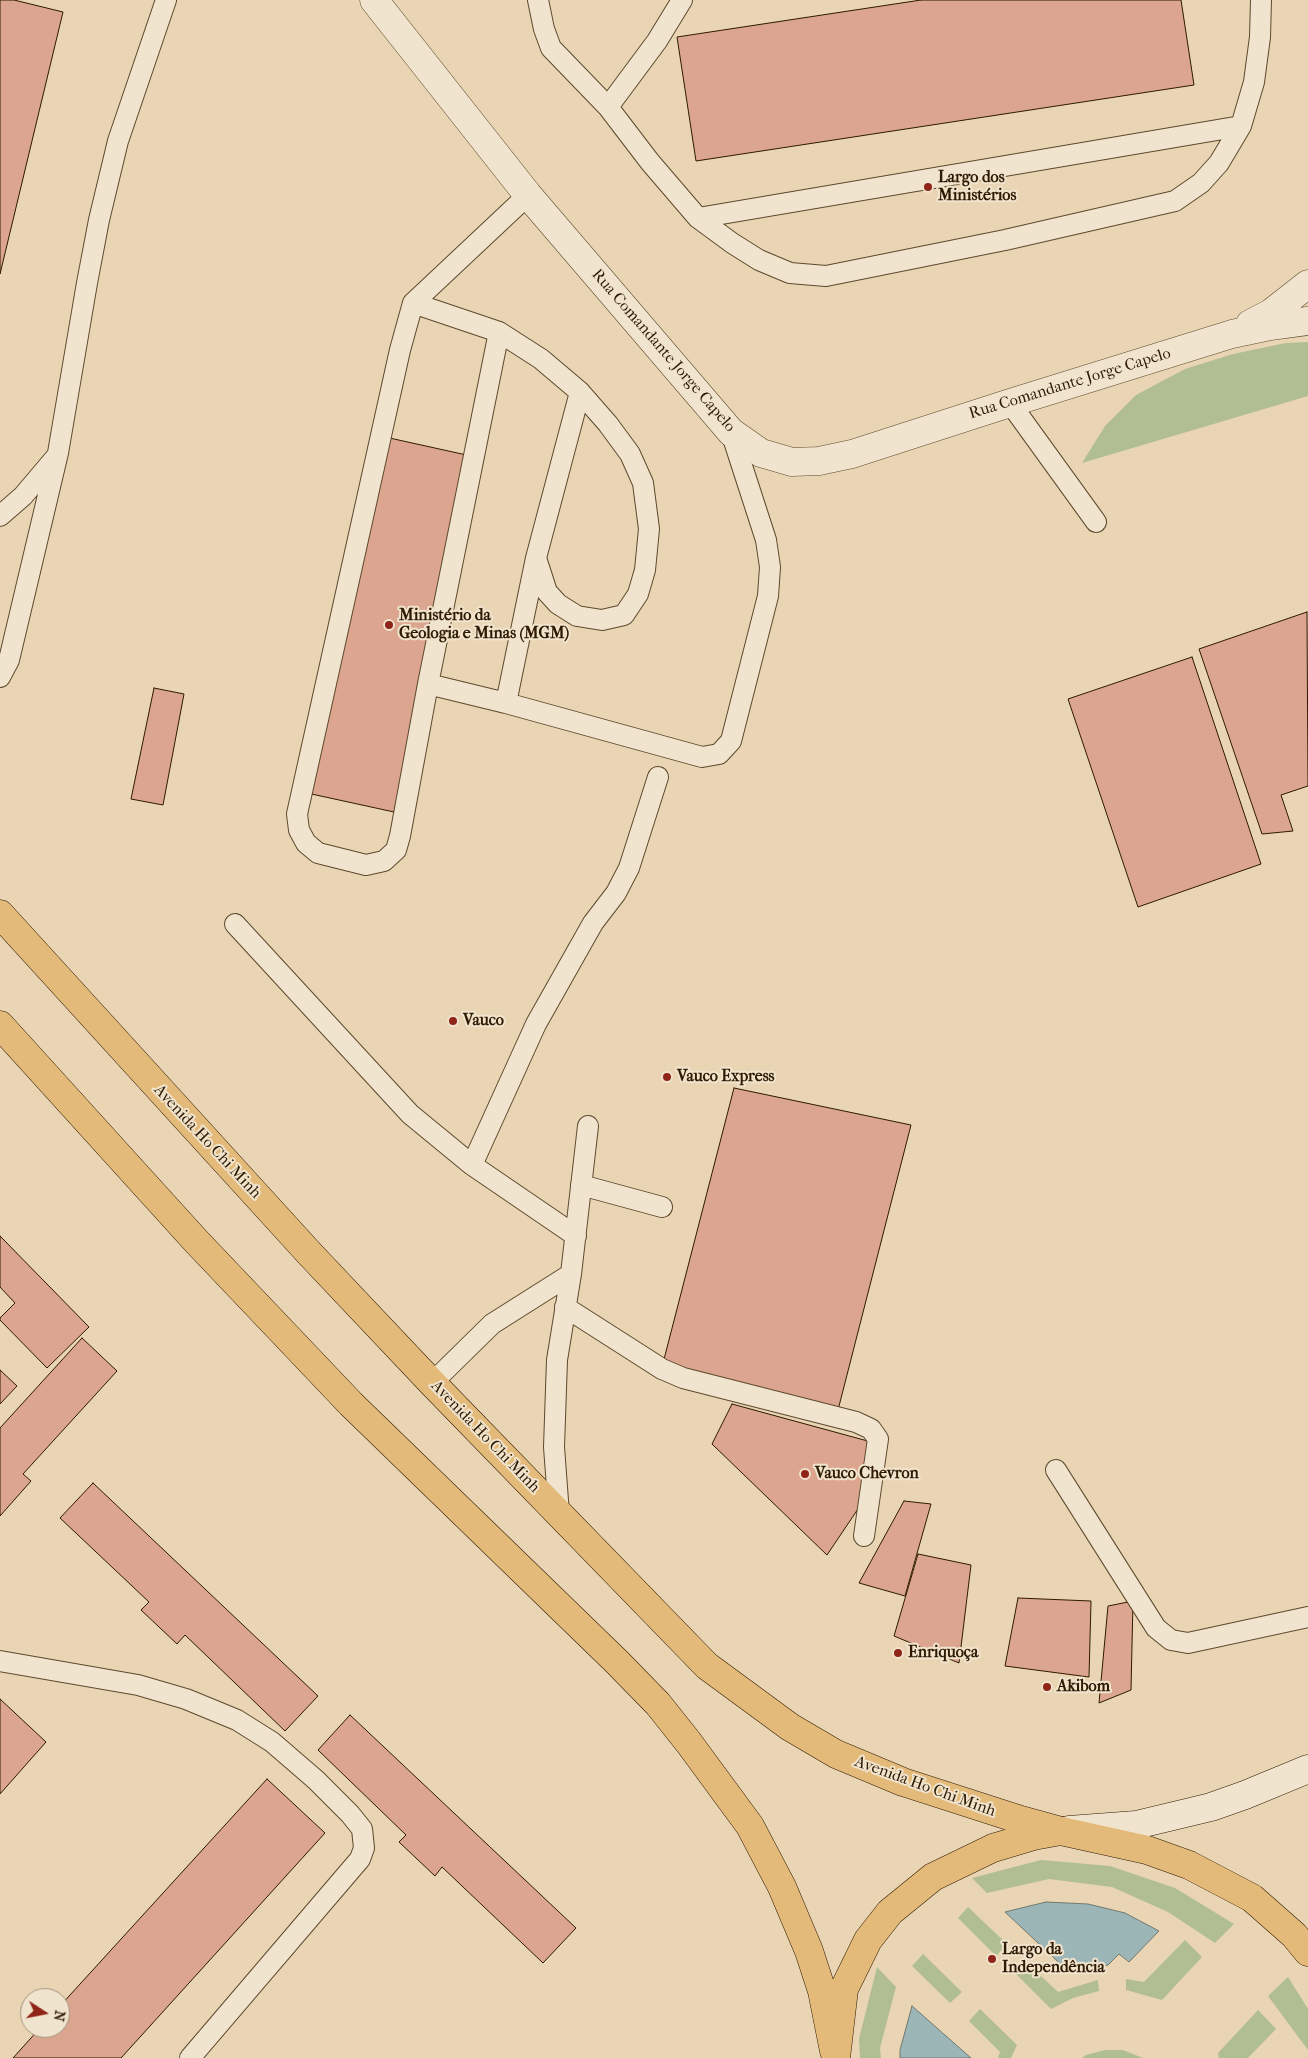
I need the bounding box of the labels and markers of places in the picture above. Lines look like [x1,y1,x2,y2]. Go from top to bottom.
place label: Largo dos Ministérios [938,168,1016,206]
marker: Largo dos Ministérios [922,181,934,193]
place label: Ministério da Geologia e Minas (MGM) [399,606,569,644]
marker: Ministério da Geologia e Minas (MGM) [383,619,395,631]
place label: Vauco [463,1011,504,1031]
marker: Vauco [447,1015,459,1027]
place label: Vauco Express [677,1067,774,1087]
marker: Vauco Express [661,1071,673,1083]
place label: Vauco Chevron [815,1464,919,1484]
marker: Vauco Chevron [799,1468,811,1480]
place label: Enriquoça [908,1643,978,1663]
marker: Enriquoça [892,1647,904,1659]
place label: Akibom [1057,1677,1110,1697]
marker: Akibom [1041,1681,1053,1693]
place label: Largo da Independência [1002,1940,1105,1978]
marker: Largo da Independência [986,1953,998,1965]

